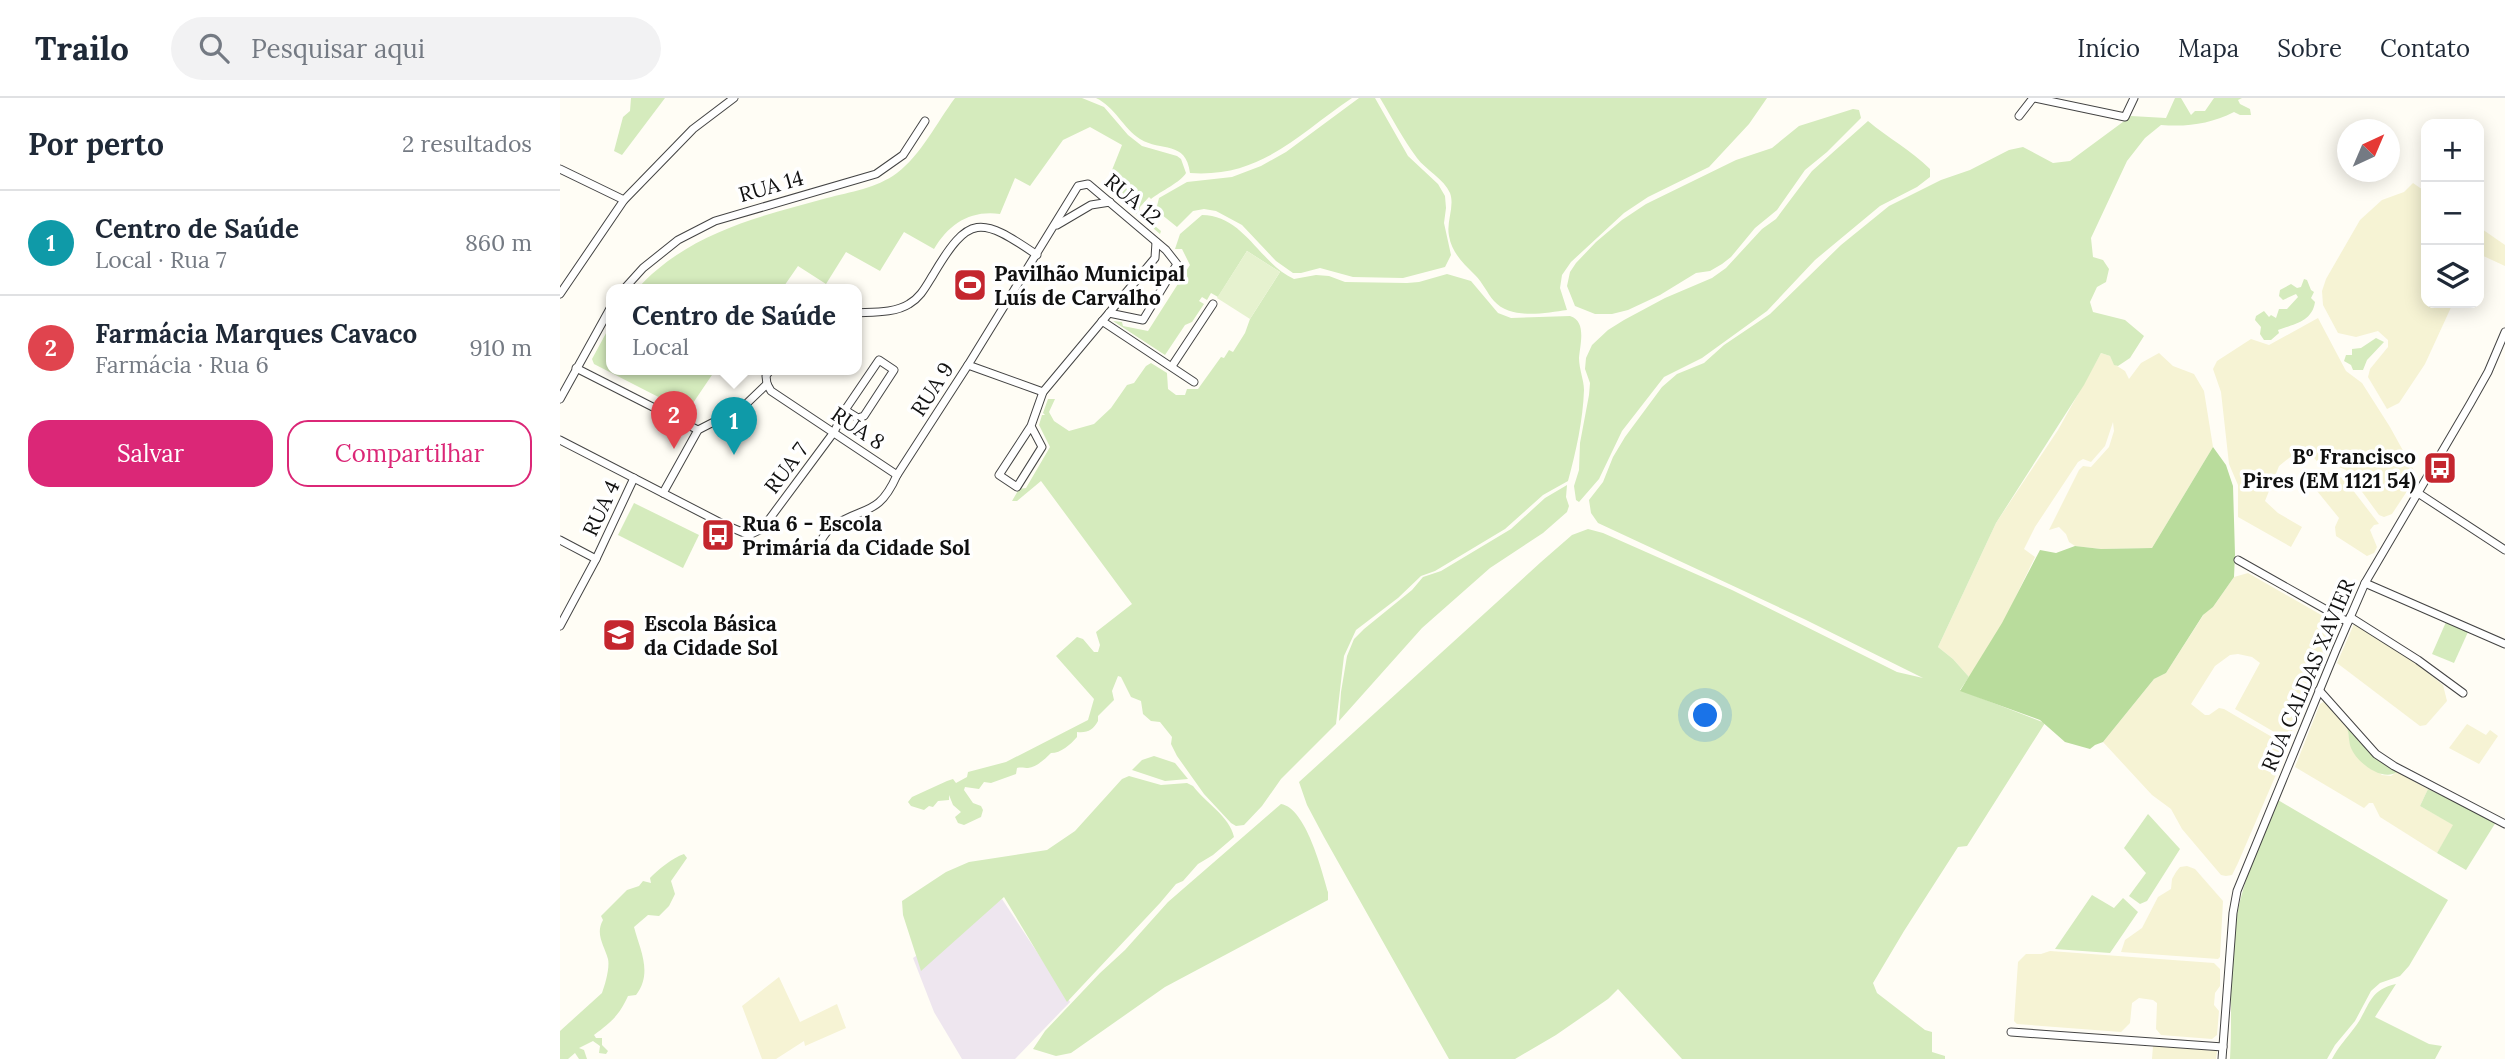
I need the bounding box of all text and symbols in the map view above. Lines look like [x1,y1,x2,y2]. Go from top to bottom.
search box [171,17,661,80]
text: Trailo [35,27,129,69]
icon: search [195,29,233,67]
text: Pesquisar aqui [251,32,425,65]
text: Início [2077,33,2140,64]
text: Mapa [2178,33,2239,64]
text: Sobre [2277,33,2342,64]
text: Contato [2380,33,2470,64]
north arrow [2337,119,2400,182]
map controls [2421,119,2484,308]
button: + [2421,119,2484,182]
text: Por perto [28,125,164,163]
text: 2 resultados [402,129,532,158]
street label: RUA 14 [736,164,806,208]
street label: RUA 12 [1099,167,1167,231]
button: − [2421,182,2484,245]
text: Centro de Saúde [95,212,299,245]
text: 1 [46,228,56,257]
text: 860 m [465,228,532,257]
text: Local · Rua 7 [95,245,227,274]
button: layers [2421,245,2484,308]
place label: Pavilhão Municipal Luís de Carvalho [994,260,1186,311]
sports icon: Pavilhão Municipal Luís de Carvalho [951,266,989,304]
popup [606,284,862,375]
text: Centro de Saúde [632,299,836,332]
text: Farmácia Marques Cavaco [95,317,417,350]
text: Local [632,332,689,361]
text: 2 [45,333,57,362]
text: 910 m [469,333,532,362]
text: Farmácia · Rua 6 [95,350,269,379]
street label: RUA 9 [905,357,959,421]
pin: 2 [651,391,697,449]
pin: 1 [711,397,757,455]
street label: RUA 8 [826,400,890,456]
button: Salvar [28,420,273,487]
button: Compartilhar [287,420,532,487]
street label: RUA 7 [758,437,814,499]
place label: Bº Francisco Pires (EM 1121 54) [2242,443,2416,494]
bus stop icon: Bº Francisco Pires (EM 1121 54) [2421,449,2459,487]
street label: RUA 4 [576,476,626,540]
place label: Rua 6 - Escola Primária da Cidade Sol [742,510,971,561]
bus stop icon: Rua 6 - Escola Primária da Cidade Sol [699,516,737,554]
street label: RUA CALDAS XAVIER [2255,574,2361,775]
place label: Escola Básica da Cidade Sol [644,610,779,661]
school or university icon: Escola Básica da Cidade Sol [600,616,638,654]
your location [1688,698,1722,732]

